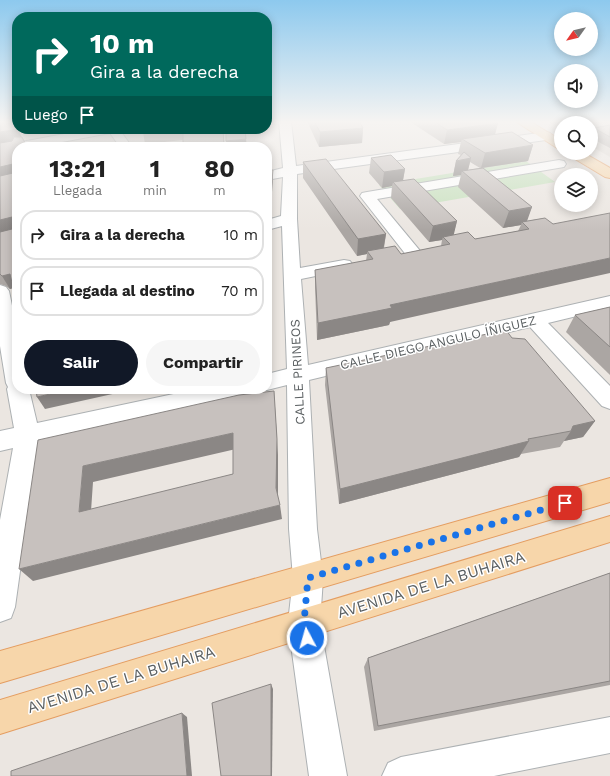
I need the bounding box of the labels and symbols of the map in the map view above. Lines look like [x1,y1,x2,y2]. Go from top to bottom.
north arrow [554,12,598,56]
street label: CALLE DIEGO ANGULO ÍÑIGUEZ [338,312,538,372]
street label: CALLE PIRINEOS [287,319,308,425]
pin [548,486,582,520]
street label: AVENIDA DE LA BUHAIRA [335,547,528,622]
position arrow [286,617,328,659]
street label: AVENIDA DE LA BUHAIRA [25,642,218,717]

